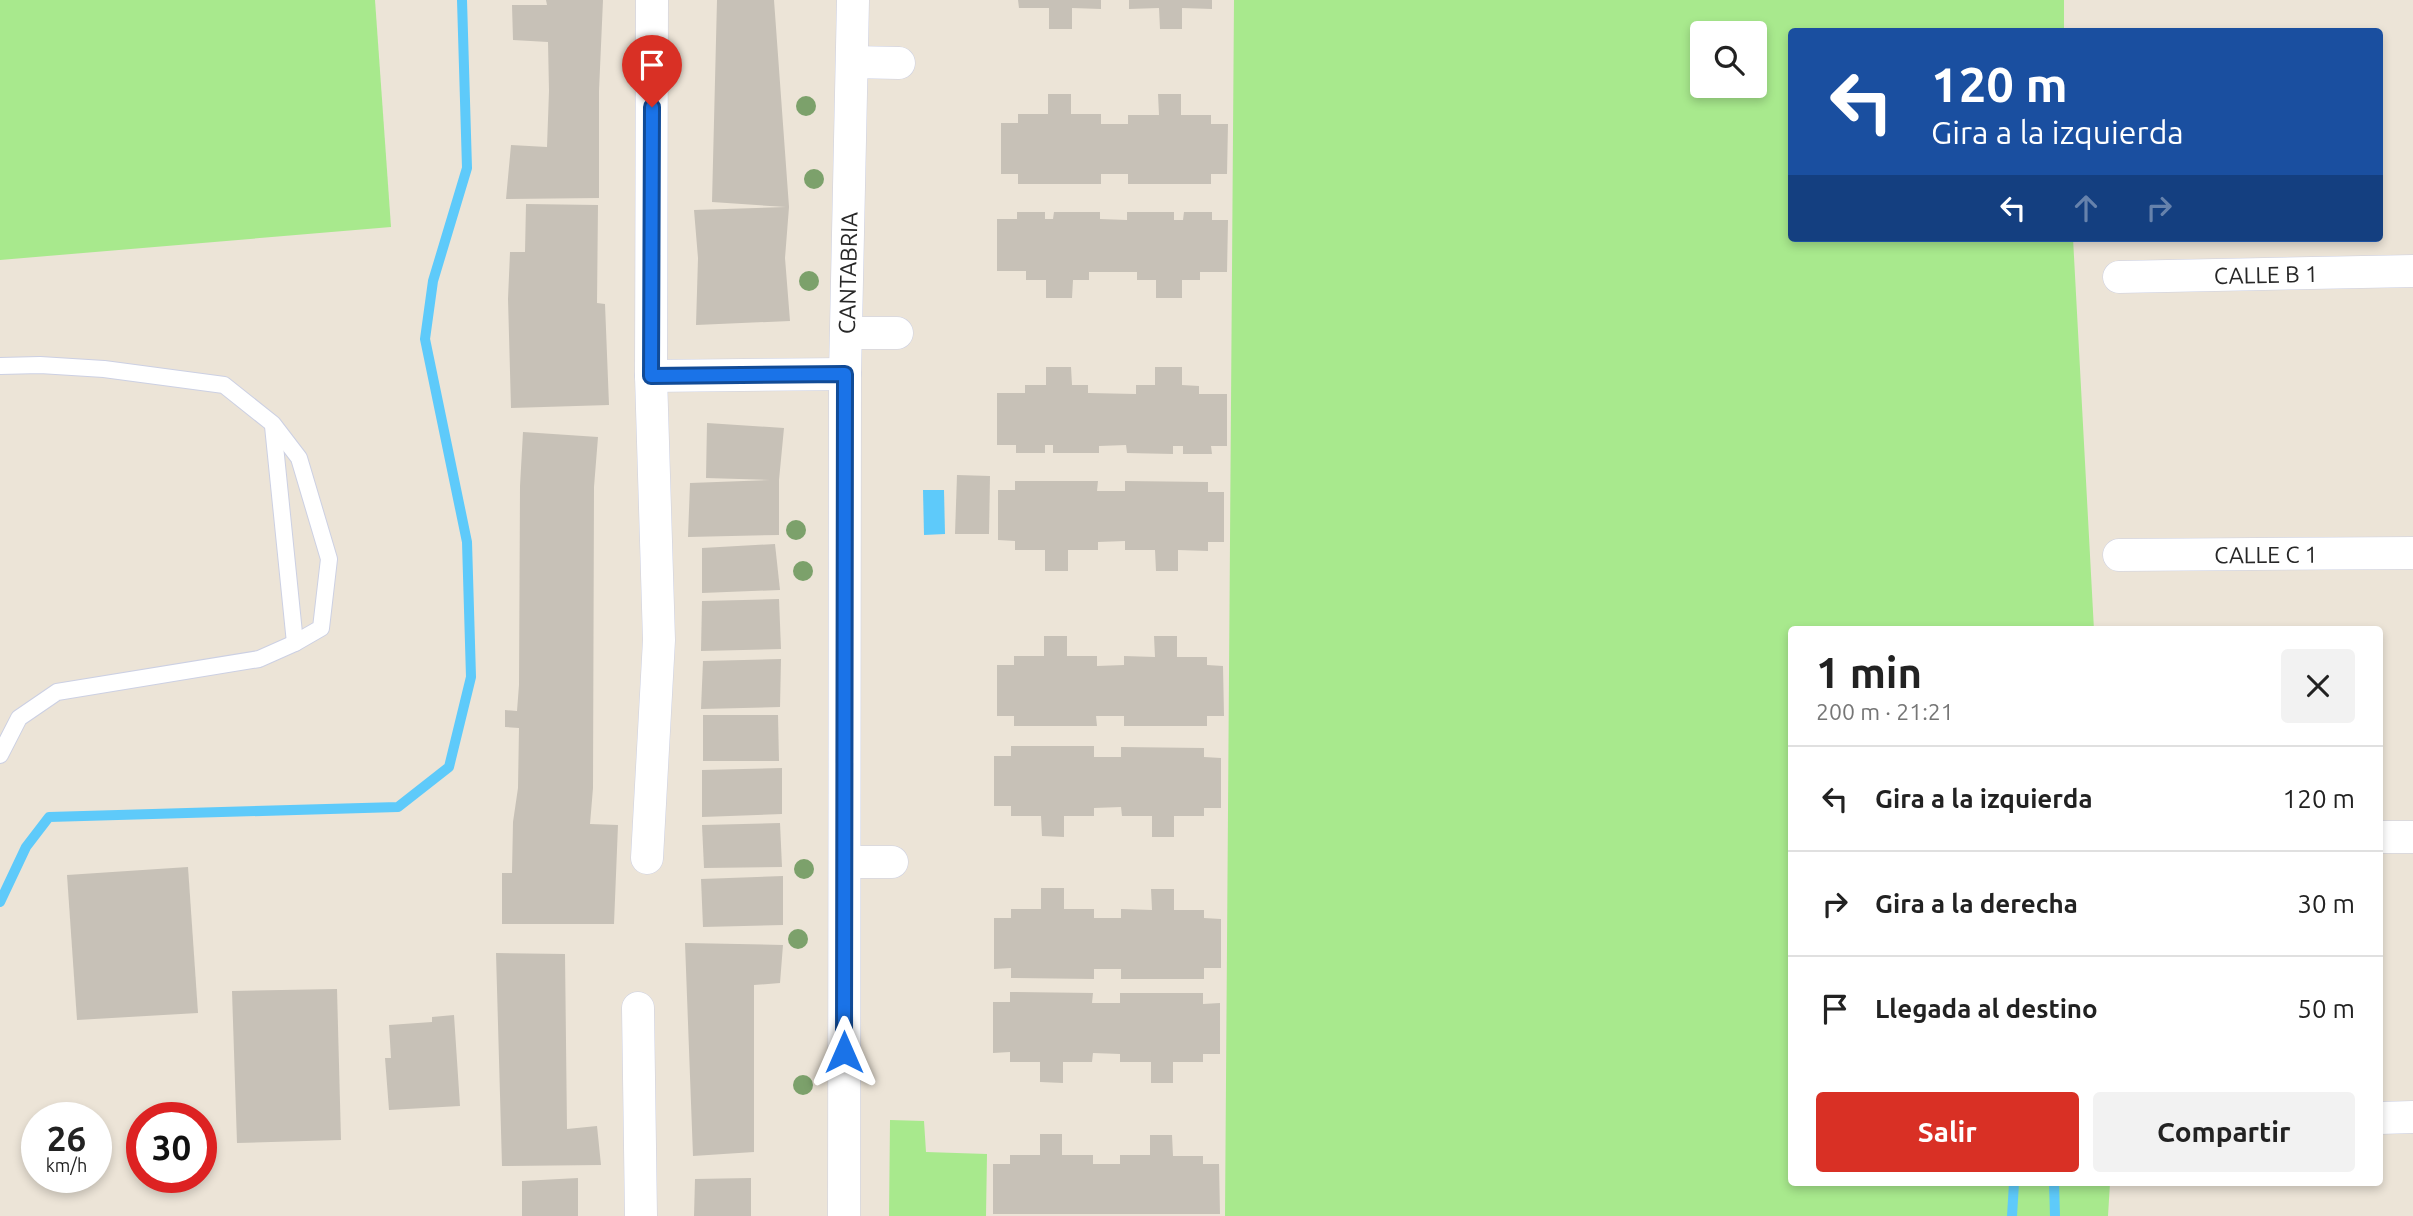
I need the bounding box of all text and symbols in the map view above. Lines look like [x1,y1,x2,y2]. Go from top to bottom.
map controls [1690,21,1767,98]
button: search [1690,21,1767,98]
pin [622,35,682,107]
icon: arrive [633,46,671,84]
icon: left [1816,56,1907,147]
text: 120 m [1931,56,2068,111]
text: Gira a la izquierda [1931,114,2184,150]
icon: left [1994,189,2032,227]
icon: ahead [2067,189,2105,227]
icon: right [2140,189,2178,227]
street label: CANTABRIA [833,212,861,334]
street label: CALLE B 1 [2214,260,2318,288]
street label: CALLE C 1 [2214,541,2318,567]
text: 1 min [1816,649,1922,696]
button: close [2281,649,2355,723]
text: 200 m · 21:21 [1816,699,1954,724]
icon: left [1816,780,1854,818]
text: Gira a la izquierda [1875,784,2093,813]
text: 120 m [2283,784,2355,813]
icon: right [1816,885,1854,923]
text: Gira a la derecha [1875,889,2078,918]
text: 30 m [2297,889,2355,918]
icon: arrive [1816,990,1854,1028]
text: Llegada al destino [1875,994,2098,1023]
text: 50 m [2297,994,2355,1023]
position arrow [807,1015,881,1089]
button: Salir [1816,1092,2079,1172]
button: Compartir [2093,1092,2355,1172]
speed limit sign: 30 [126,1102,217,1193]
text: 26 [47,1118,86,1158]
text: km/h [46,1155,87,1175]

